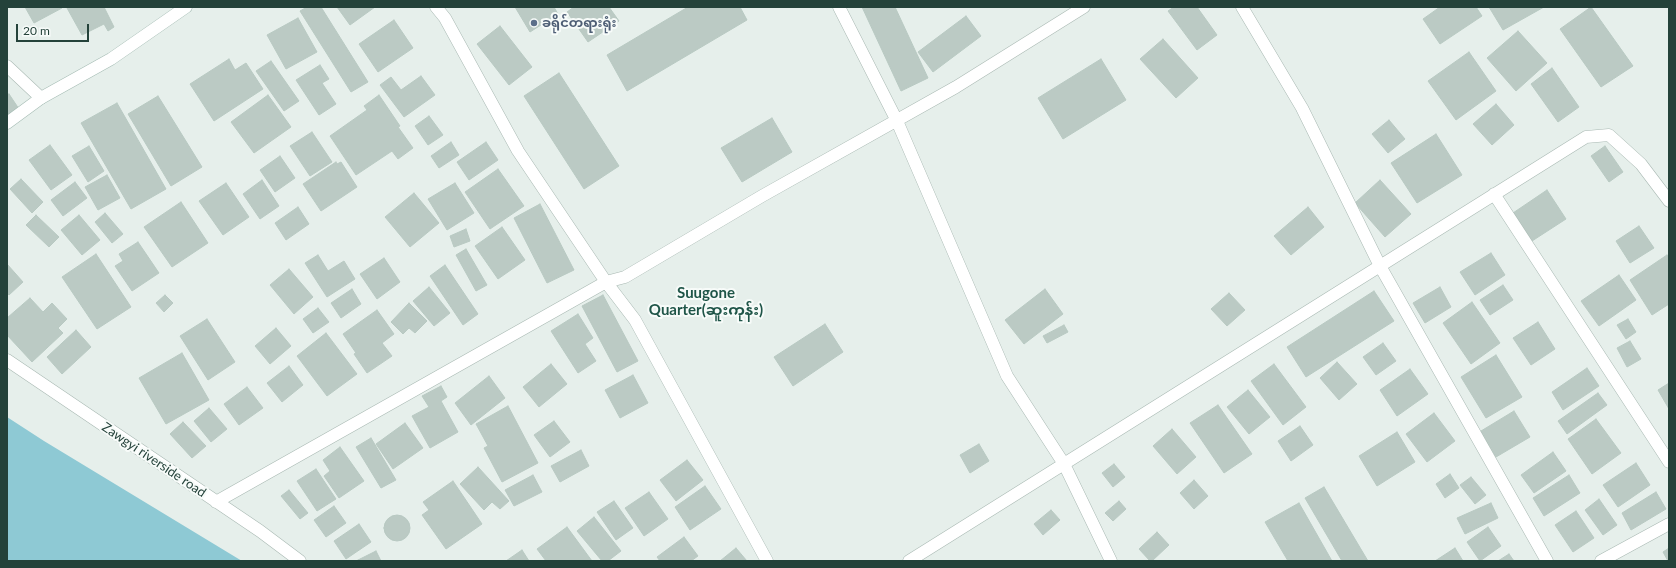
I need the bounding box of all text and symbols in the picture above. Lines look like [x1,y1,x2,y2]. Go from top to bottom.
place label: ခရိုင်တရားရုံး [542,15,617,31]
scale bar [18,16,91,42]
marker: ခရိုင်တရားရုံး [529,18,539,28]
text: 20 m [23,23,50,38]
district label: Suugone Quarter(ဆူးကုန်း) [649,284,763,319]
street label: Zawgyi riverside road [99,419,209,501]

